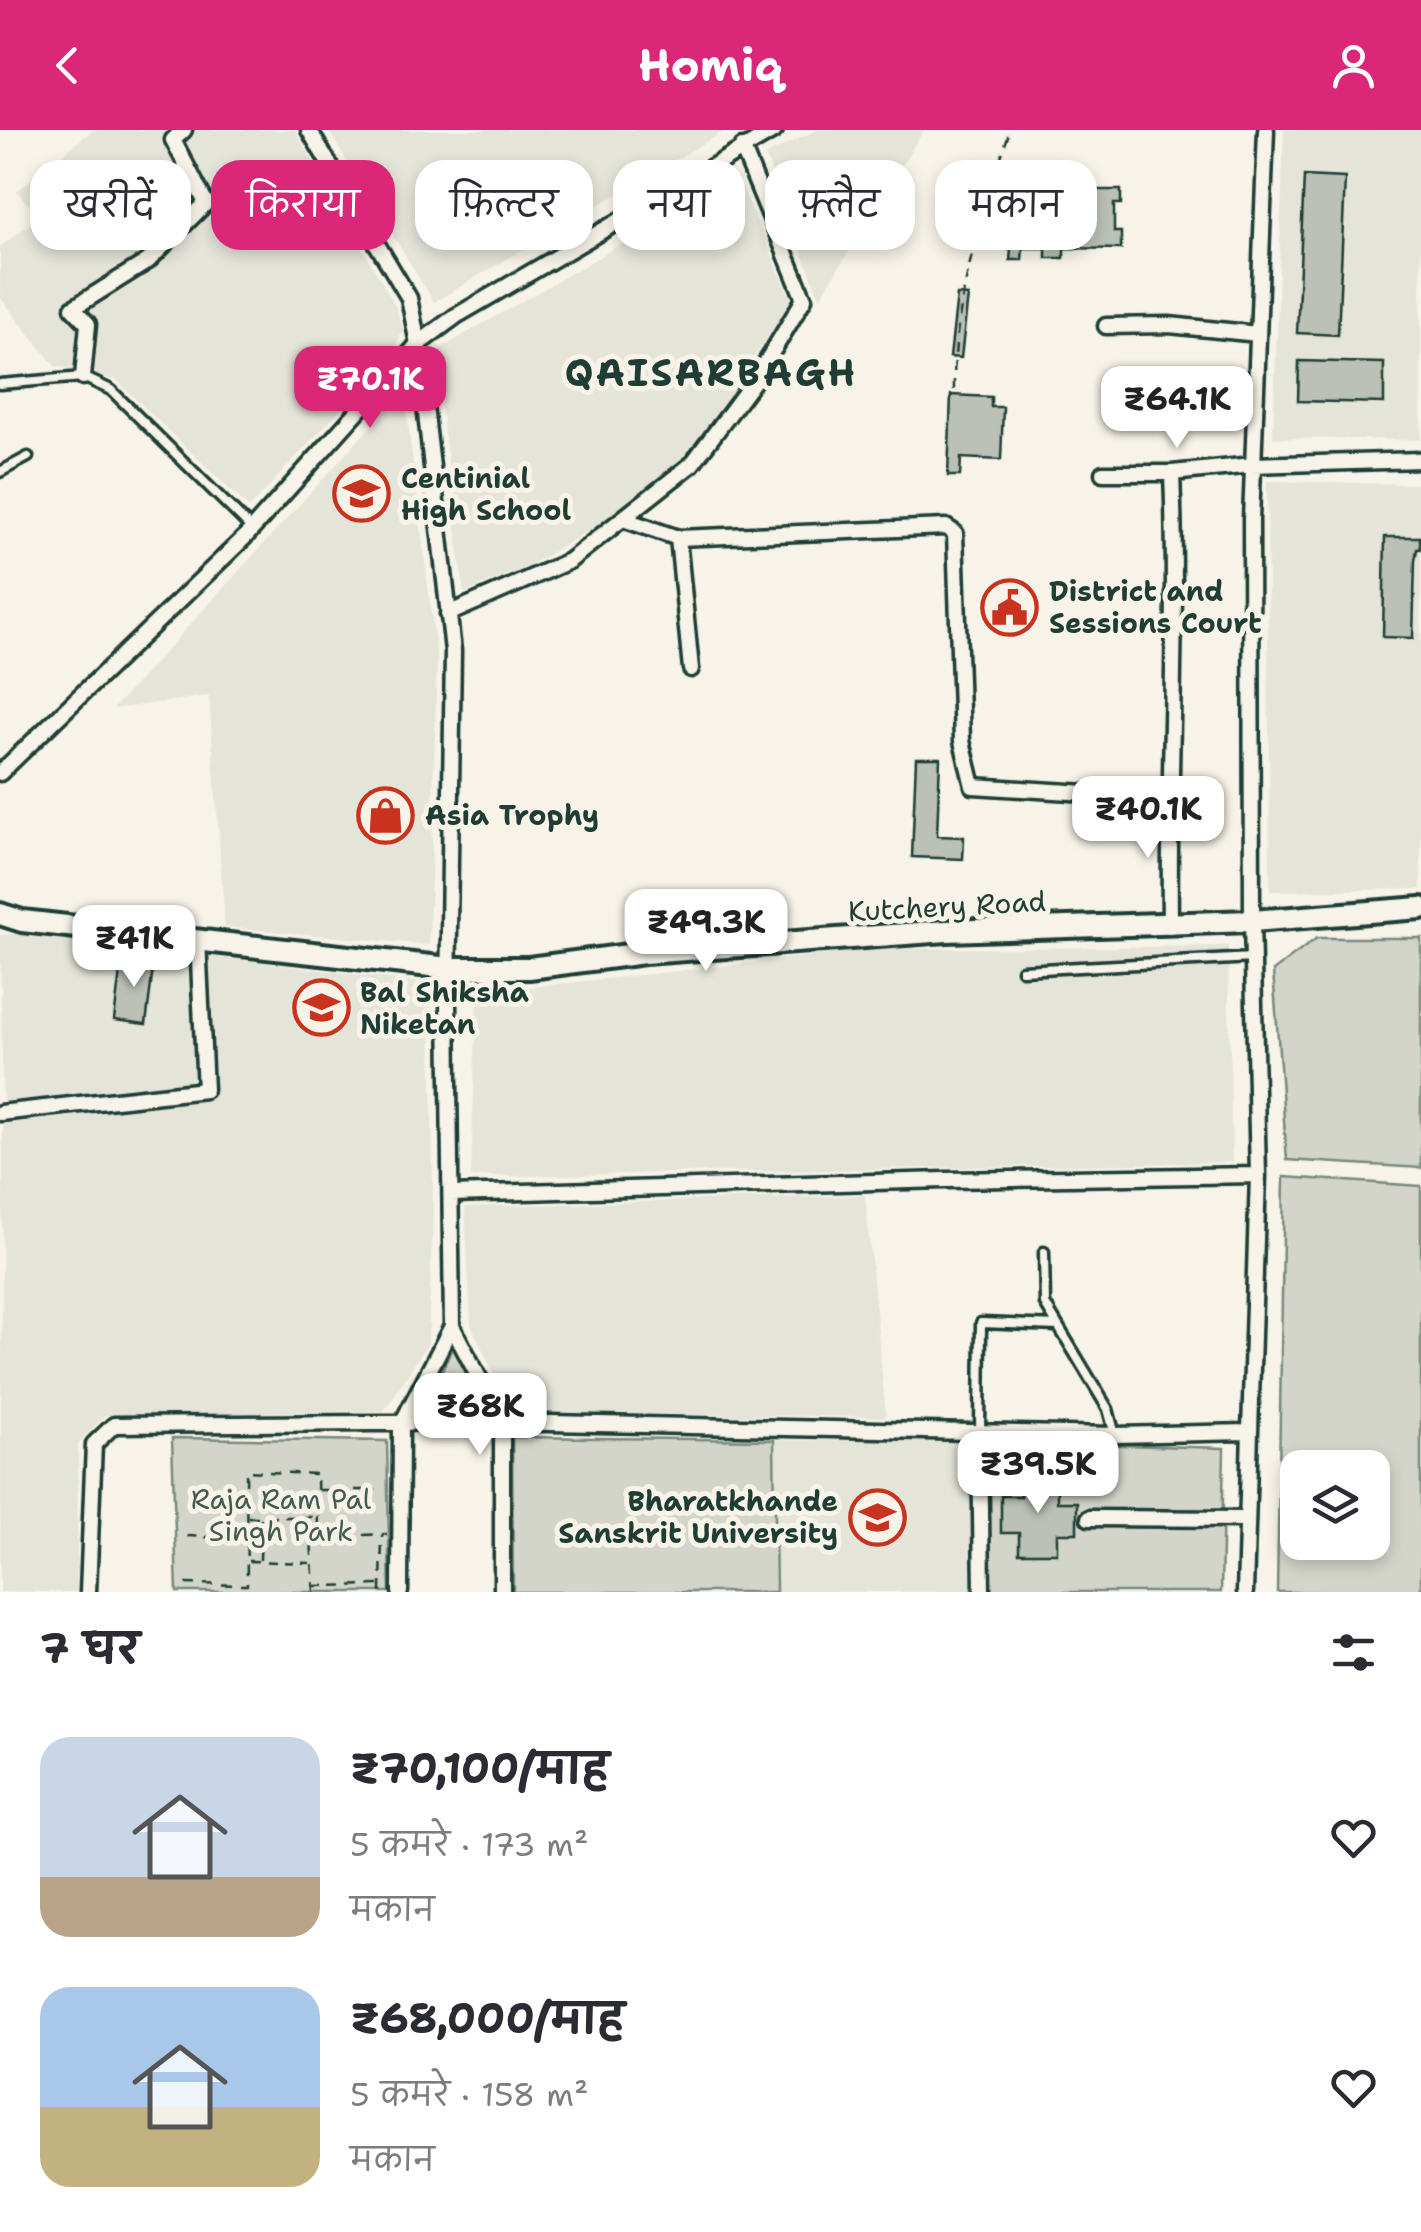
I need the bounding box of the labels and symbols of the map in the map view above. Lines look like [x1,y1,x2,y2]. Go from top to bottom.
pin: ₹70.1K [289,346,451,431]
district label: QAISARBAGH [564,347,858,398]
pin: ₹64.1K [1096,366,1258,451]
place label: Centinial High School [401,459,571,529]
school or university icon: Centinial High School [332,464,392,524]
place label: District and Sessions Court [1049,572,1262,642]
public building icon: District and Sessions Court [980,577,1040,637]
pin: ₹40.1K [1067,776,1229,861]
shop icon: Asia Trophy [356,785,416,845]
place label: Asia Trophy [425,796,599,834]
street label: Kutchery Road [847,882,1047,930]
pin: ₹49.3K [625,889,787,974]
pin: ₹41K [75,905,193,990]
place label: Bal Shiksha Niketan [360,973,529,1043]
school or university icon: Bal Shiksha Niketan [291,978,351,1038]
pin: ₹68K [421,1373,539,1458]
pin: ₹39.5K [957,1431,1119,1516]
park label: Raja Ram Pal Singh Park [191,1480,372,1550]
place label: Bharatkhande Sanskrit University [558,1482,838,1552]
school or university icon: Bharatkhande Sanskrit University [847,1487,907,1547]

